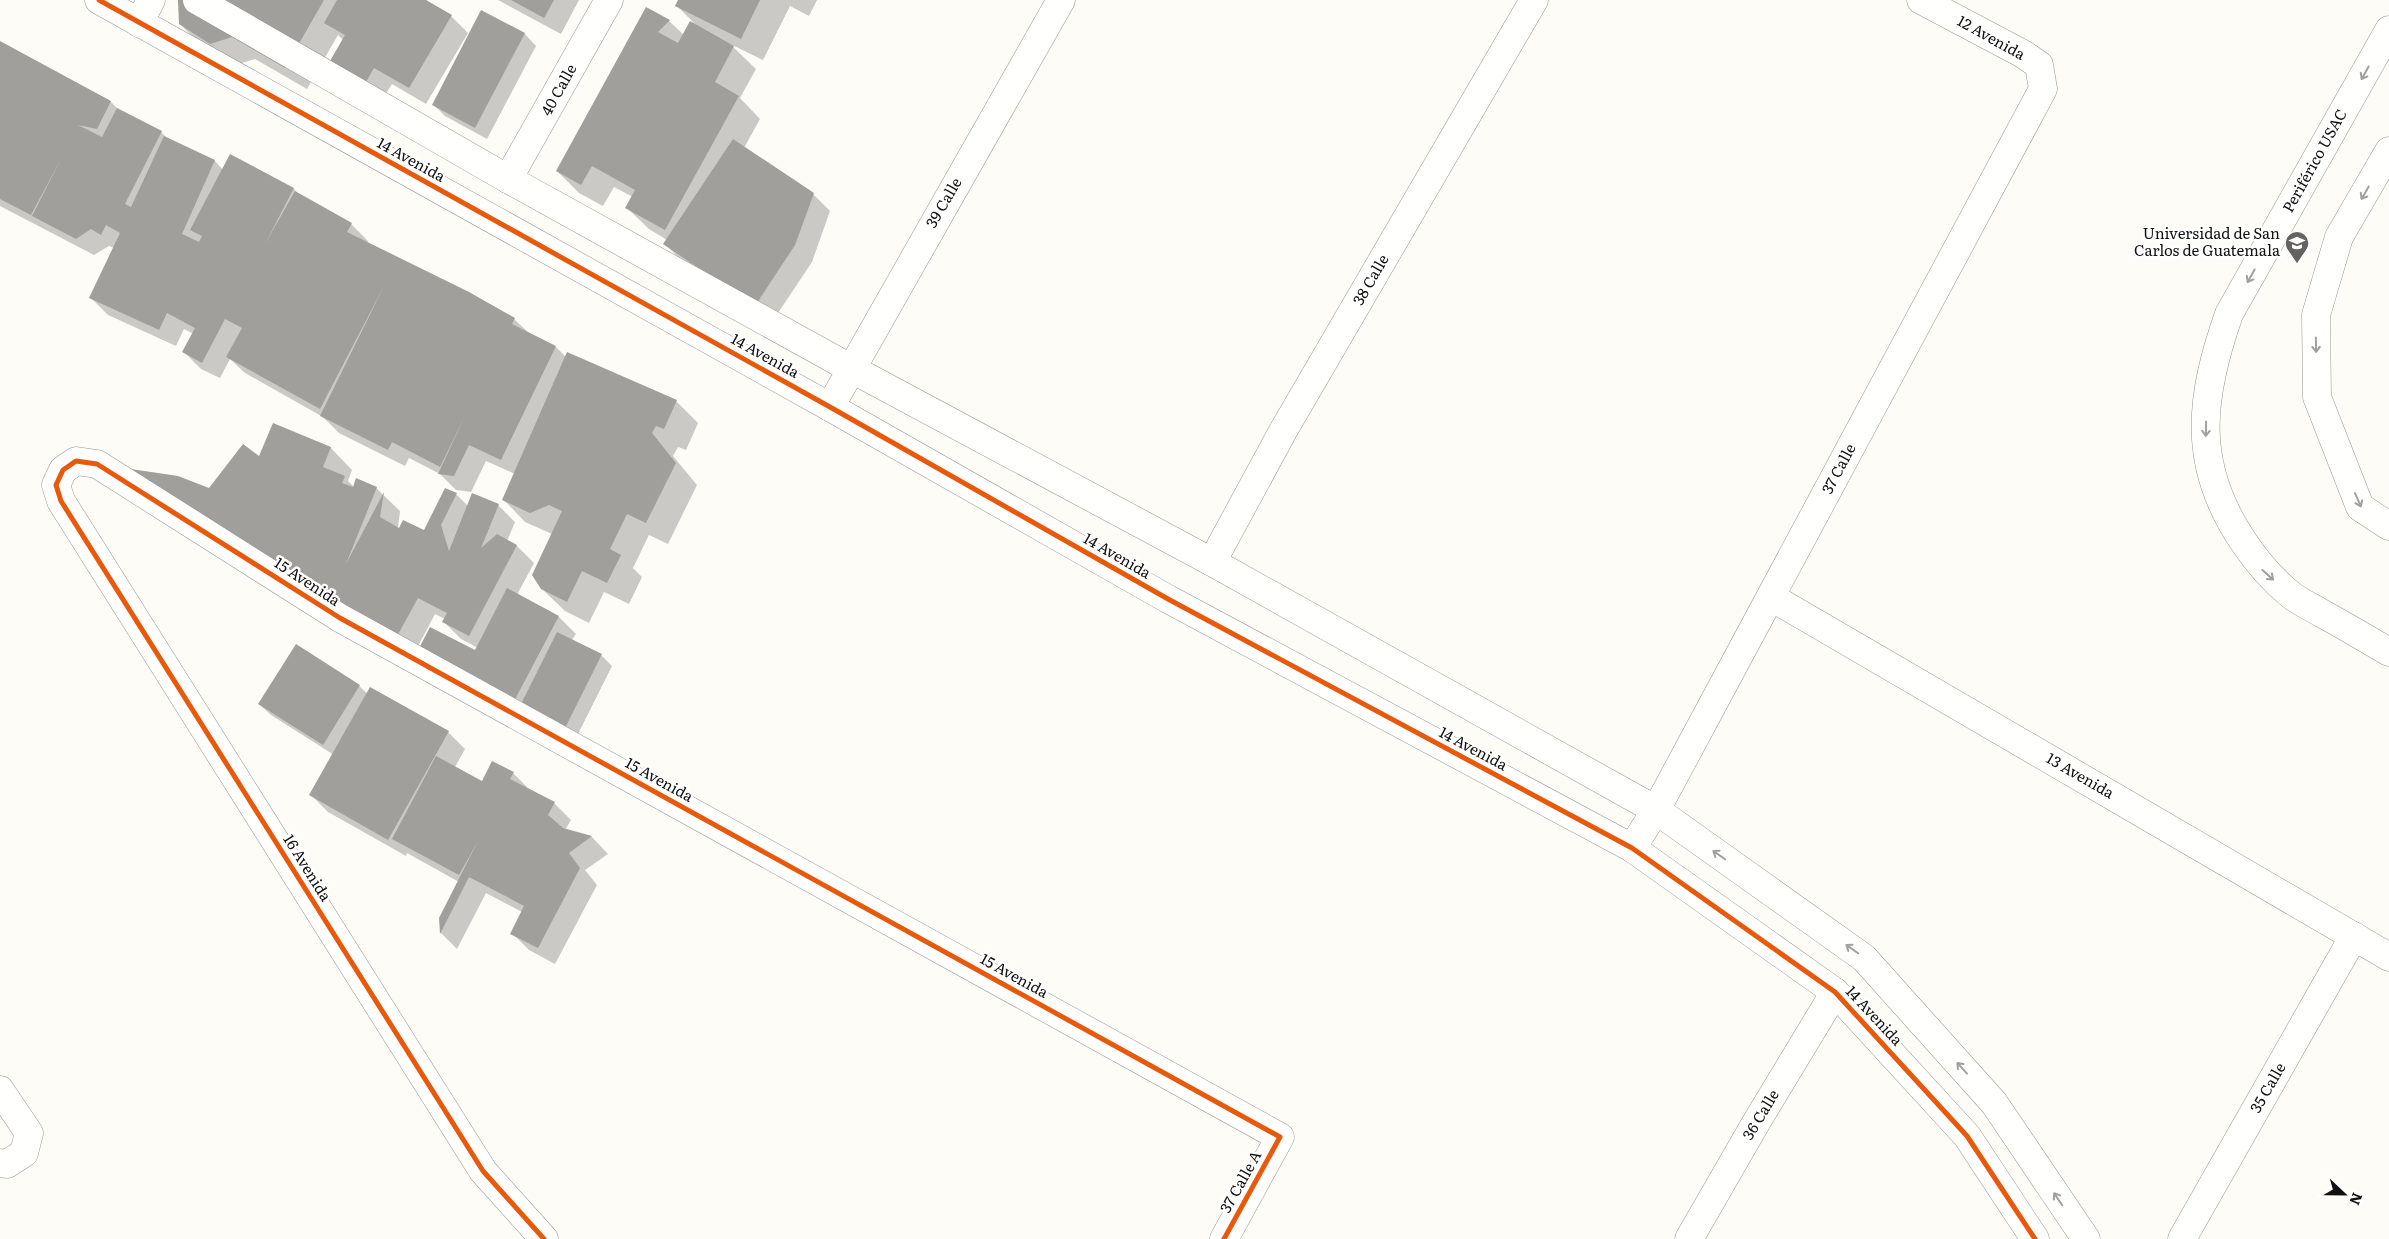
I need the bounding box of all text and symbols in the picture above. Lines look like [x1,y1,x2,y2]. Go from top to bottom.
street label: 12 Avenida [1953,9,2031,65]
street label: 40 Calle [534,59,581,119]
one-way arrow [2360,65,2369,80]
street label: Periférico USAC [2276,104,2352,216]
street label: 14 Avenida [373,131,451,187]
street label: 39 Calle [919,172,967,232]
one-way arrow [2359,185,2369,200]
place label: Universidad de San Carlos de Guatemala [2134,221,2281,261]
school or university icon: Universidad de San Carlos de Guatemala [2284,230,2310,264]
street label: 38 Calle [1346,249,1394,309]
one-way arrow [2246,268,2256,283]
street label: 14 Avenida [727,327,805,383]
one-way arrow [2311,336,2321,353]
one-way arrow [2201,420,2211,437]
street label: 37 Calle [1815,439,1861,498]
one-way arrow [2353,492,2363,507]
street label: 14 Avenida [1080,526,1157,584]
street label: 15 Avenida [270,551,346,611]
one-way arrow [2261,569,2274,580]
street label: 14 Avenida [1435,720,1513,776]
street label: 13 Avenida [2042,746,2120,804]
street label: 15 Avenida [621,751,699,807]
street label: 16 Avenida [279,829,338,906]
one-way arrow [1712,850,1726,860]
one-way arrow [1845,944,1859,954]
street label: 15 Avenida [976,947,1054,1003]
street label: 14 Avenida [1841,980,1910,1051]
street label: 35 Calle [2243,1058,2290,1117]
one-way arrow [1956,1062,1968,1075]
street label: 36 Calle [1736,1084,1784,1144]
street label: 37 Calle A [1213,1146,1266,1217]
north arrow [2319,1169,2369,1219]
text: N [2345,1190,2368,1209]
one-way arrow [2053,1192,2063,1206]

